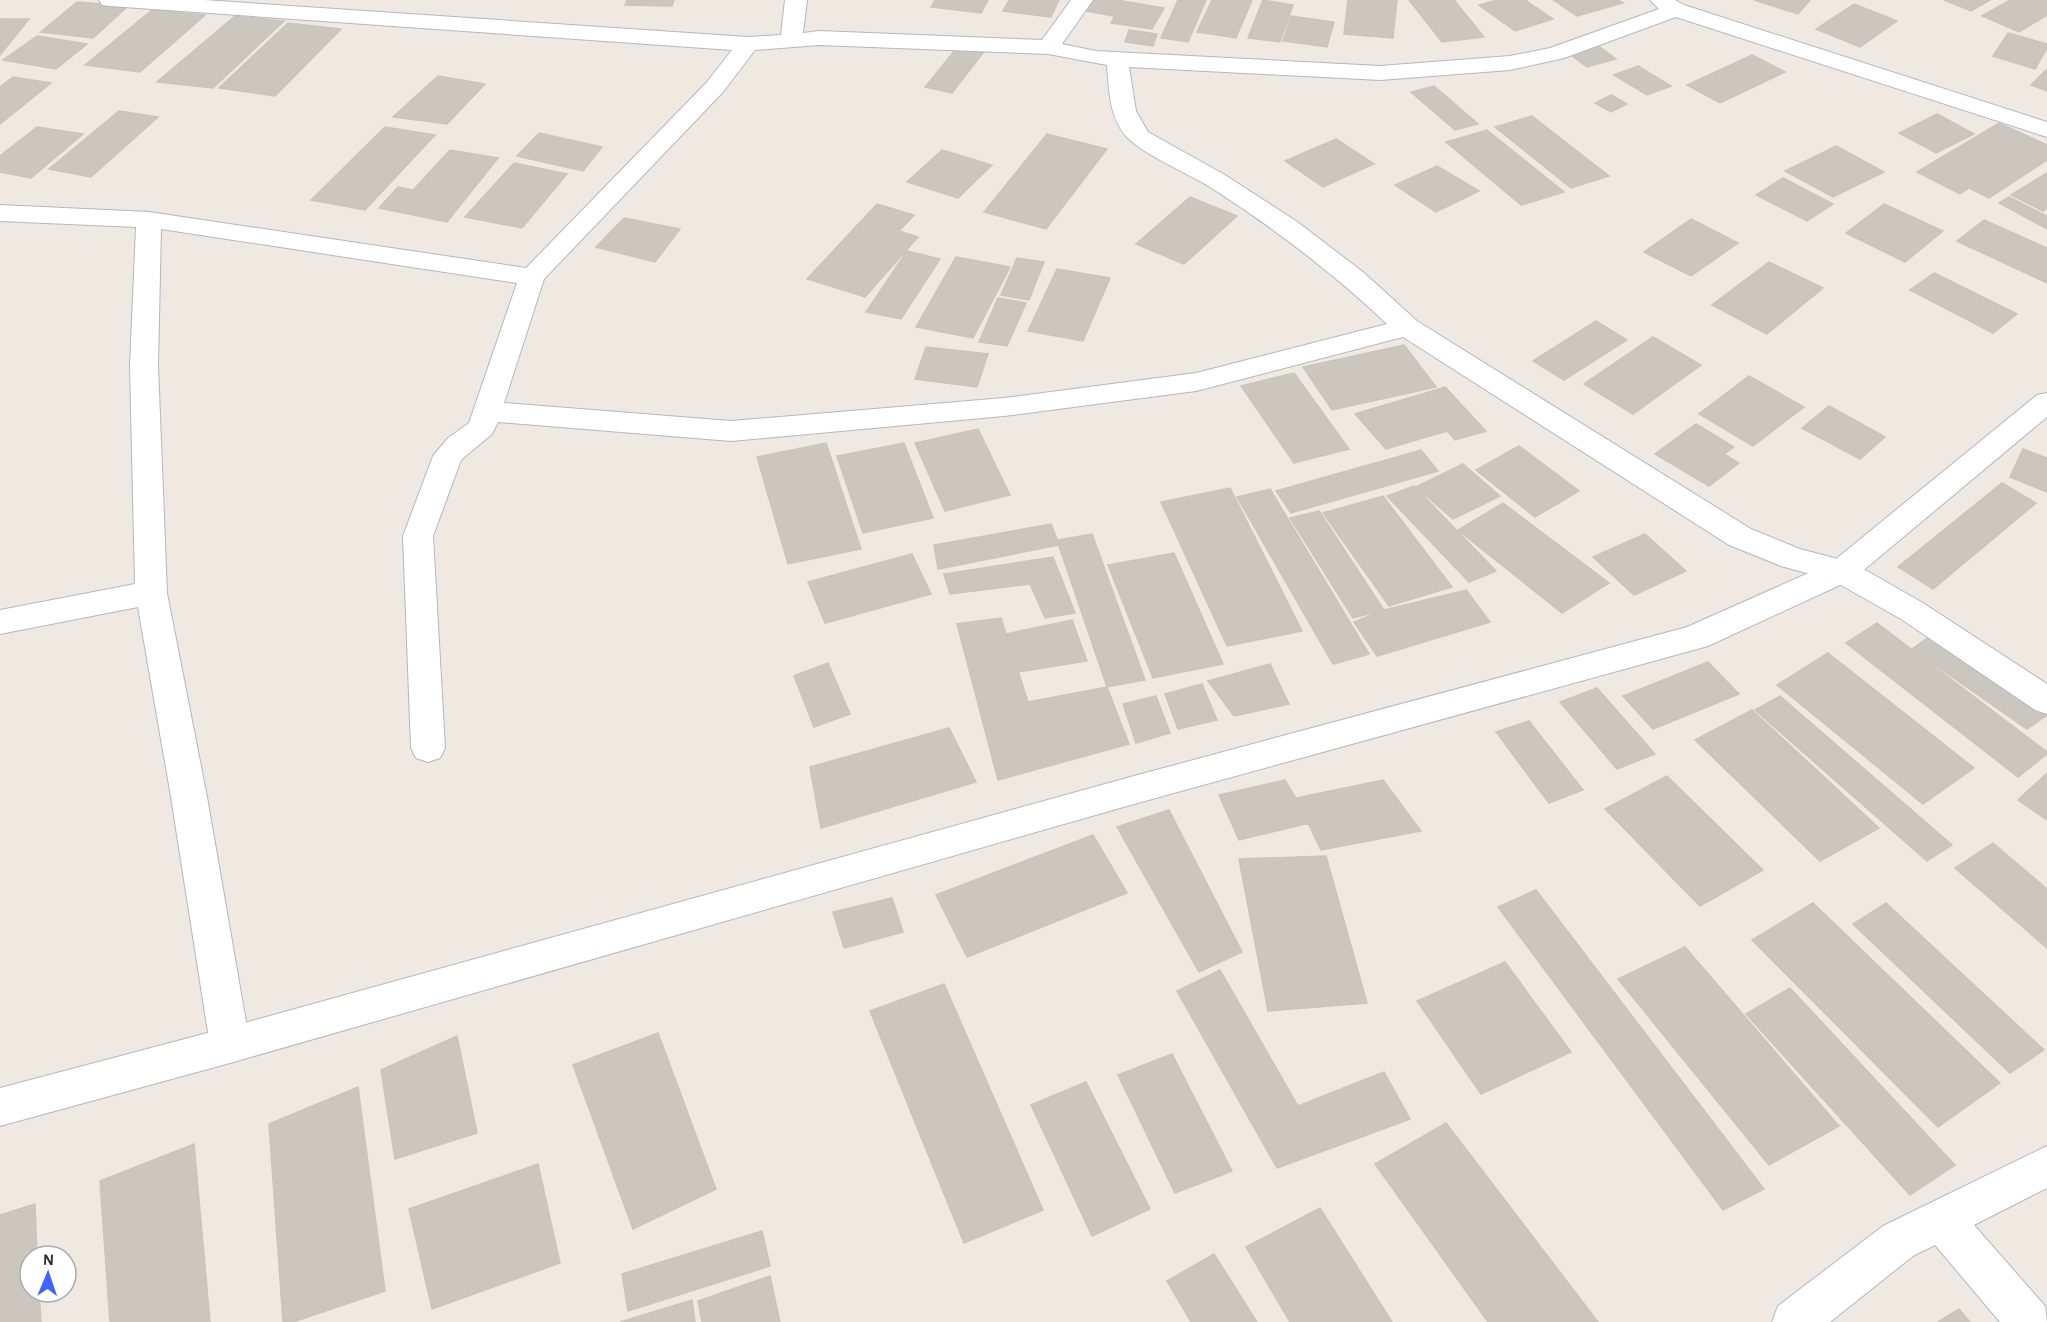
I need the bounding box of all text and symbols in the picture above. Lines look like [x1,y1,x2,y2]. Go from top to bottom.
north arrow [18,1244,78,1304]
text: N [43,1252,54,1268]

